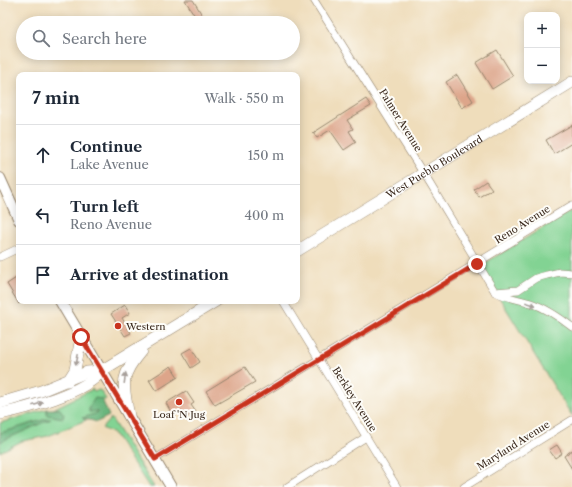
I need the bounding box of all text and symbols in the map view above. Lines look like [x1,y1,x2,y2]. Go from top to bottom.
map controls [524,12,560,84]
button: + [524,12,560,48]
search box [16,16,300,60]
icon: search [30,27,52,49]
text: Search here [62,29,147,48]
button: − [524,48,560,84]
street label: Palmer Avenue [376,87,425,154]
text: 7 min [32,88,80,108]
text: Walk · 550 m [204,90,284,106]
street label: West Pueblo Boulevard [383,133,485,202]
text: Continue [70,137,142,156]
icon: ahead [32,144,54,166]
text: 150 m [248,147,284,163]
text: Lake Avenue [70,156,149,172]
text: Turn left [70,197,139,216]
street label: Reno Avenue [492,202,553,247]
icon: left [32,204,54,226]
text: 400 m [244,207,284,223]
text: Reno Avenue [70,216,152,232]
route end [468,255,486,273]
icon: arrive [32,264,54,286]
text: Arrive at destination [70,265,229,284]
one-way arrow [526,301,538,307]
place label: Western [125,320,166,333]
marker: Western [113,321,123,331]
route start [72,328,90,346]
one-way arrow [74,354,80,366]
street label: Berkley Avenue [329,364,380,434]
one-way arrow [122,372,128,384]
marker: Loaf 'N Jug [174,397,184,407]
one-way arrow [32,401,44,407]
place label: Loaf 'N Jug [153,408,206,421]
street label: Maryland Avenue [474,418,552,473]

